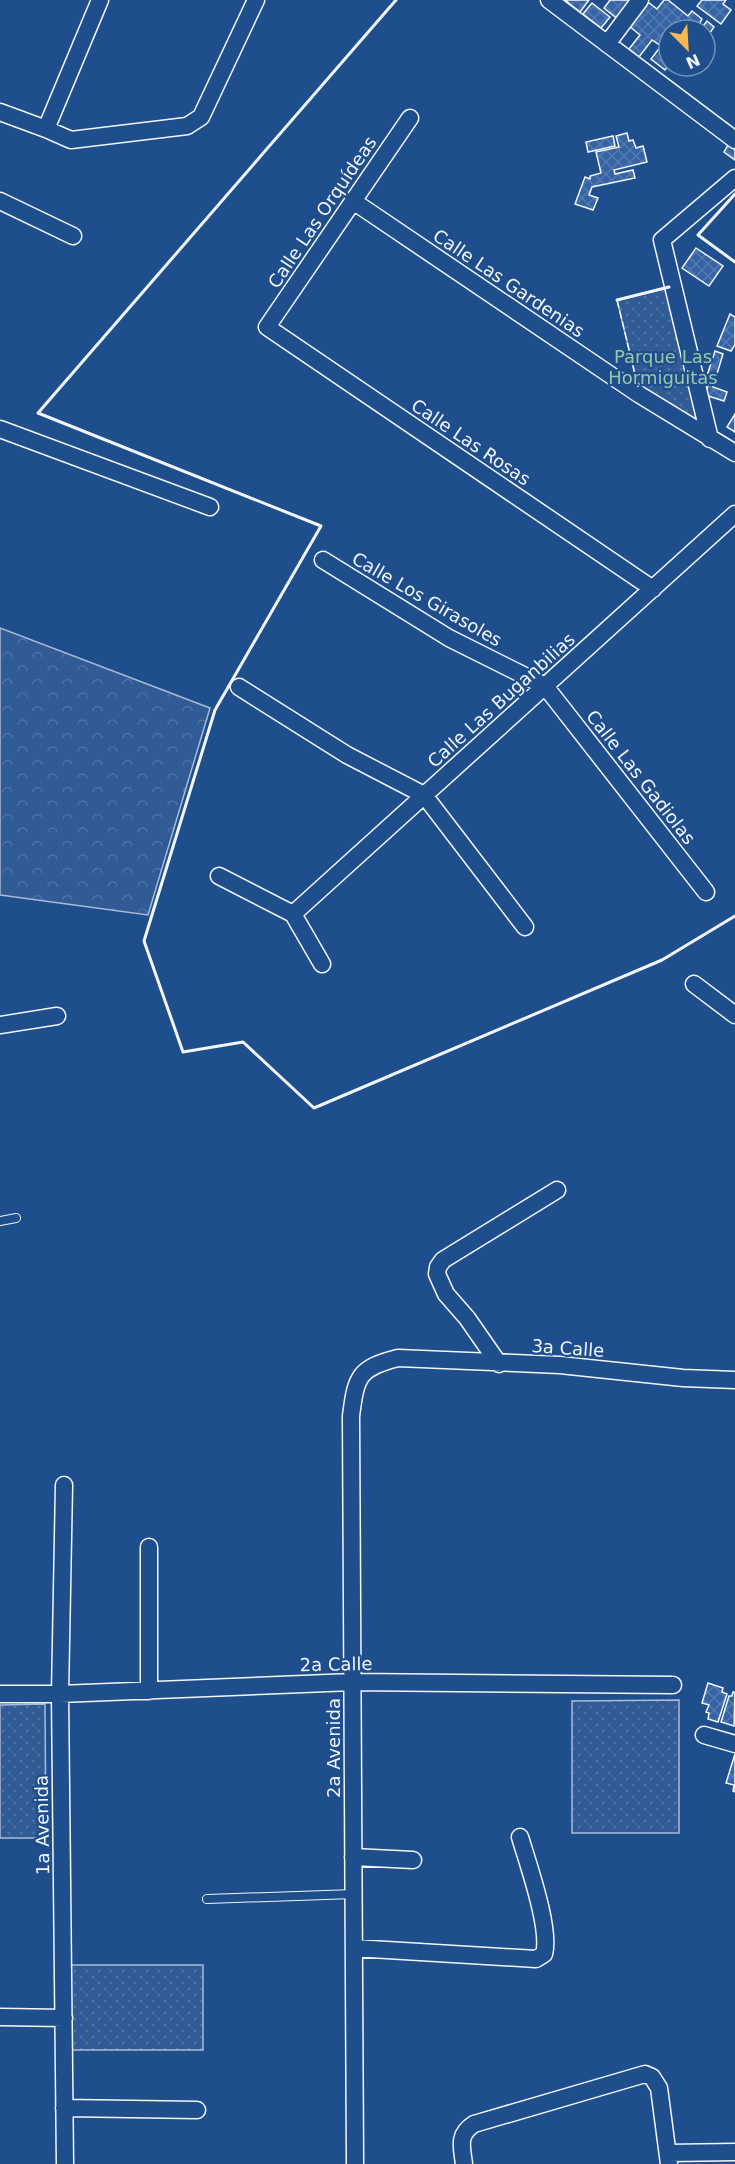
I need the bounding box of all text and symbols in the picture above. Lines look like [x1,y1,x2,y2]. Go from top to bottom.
north arrow [657,18,717,78]
text: N [683,50,703,73]
street label: Calle Las Orquídeas [263,132,381,292]
street label: Calle Las Gardenias [429,225,589,341]
park label: Parque Las Hormiguitas [608,346,718,388]
street label: Calle Las Rosas [407,394,535,490]
street label: Calle Los Girasoles [348,548,506,650]
street label: Calle Las Buganbilias [423,628,579,772]
street label: Calle Las Gadiolas [582,706,700,848]
street label: 3a Calle [531,1335,605,1361]
street label: 2a Calle [299,1653,373,1675]
street label: 2a Avenida [323,1698,344,1798]
street label: 1a Avenida [31,1775,53,1875]

